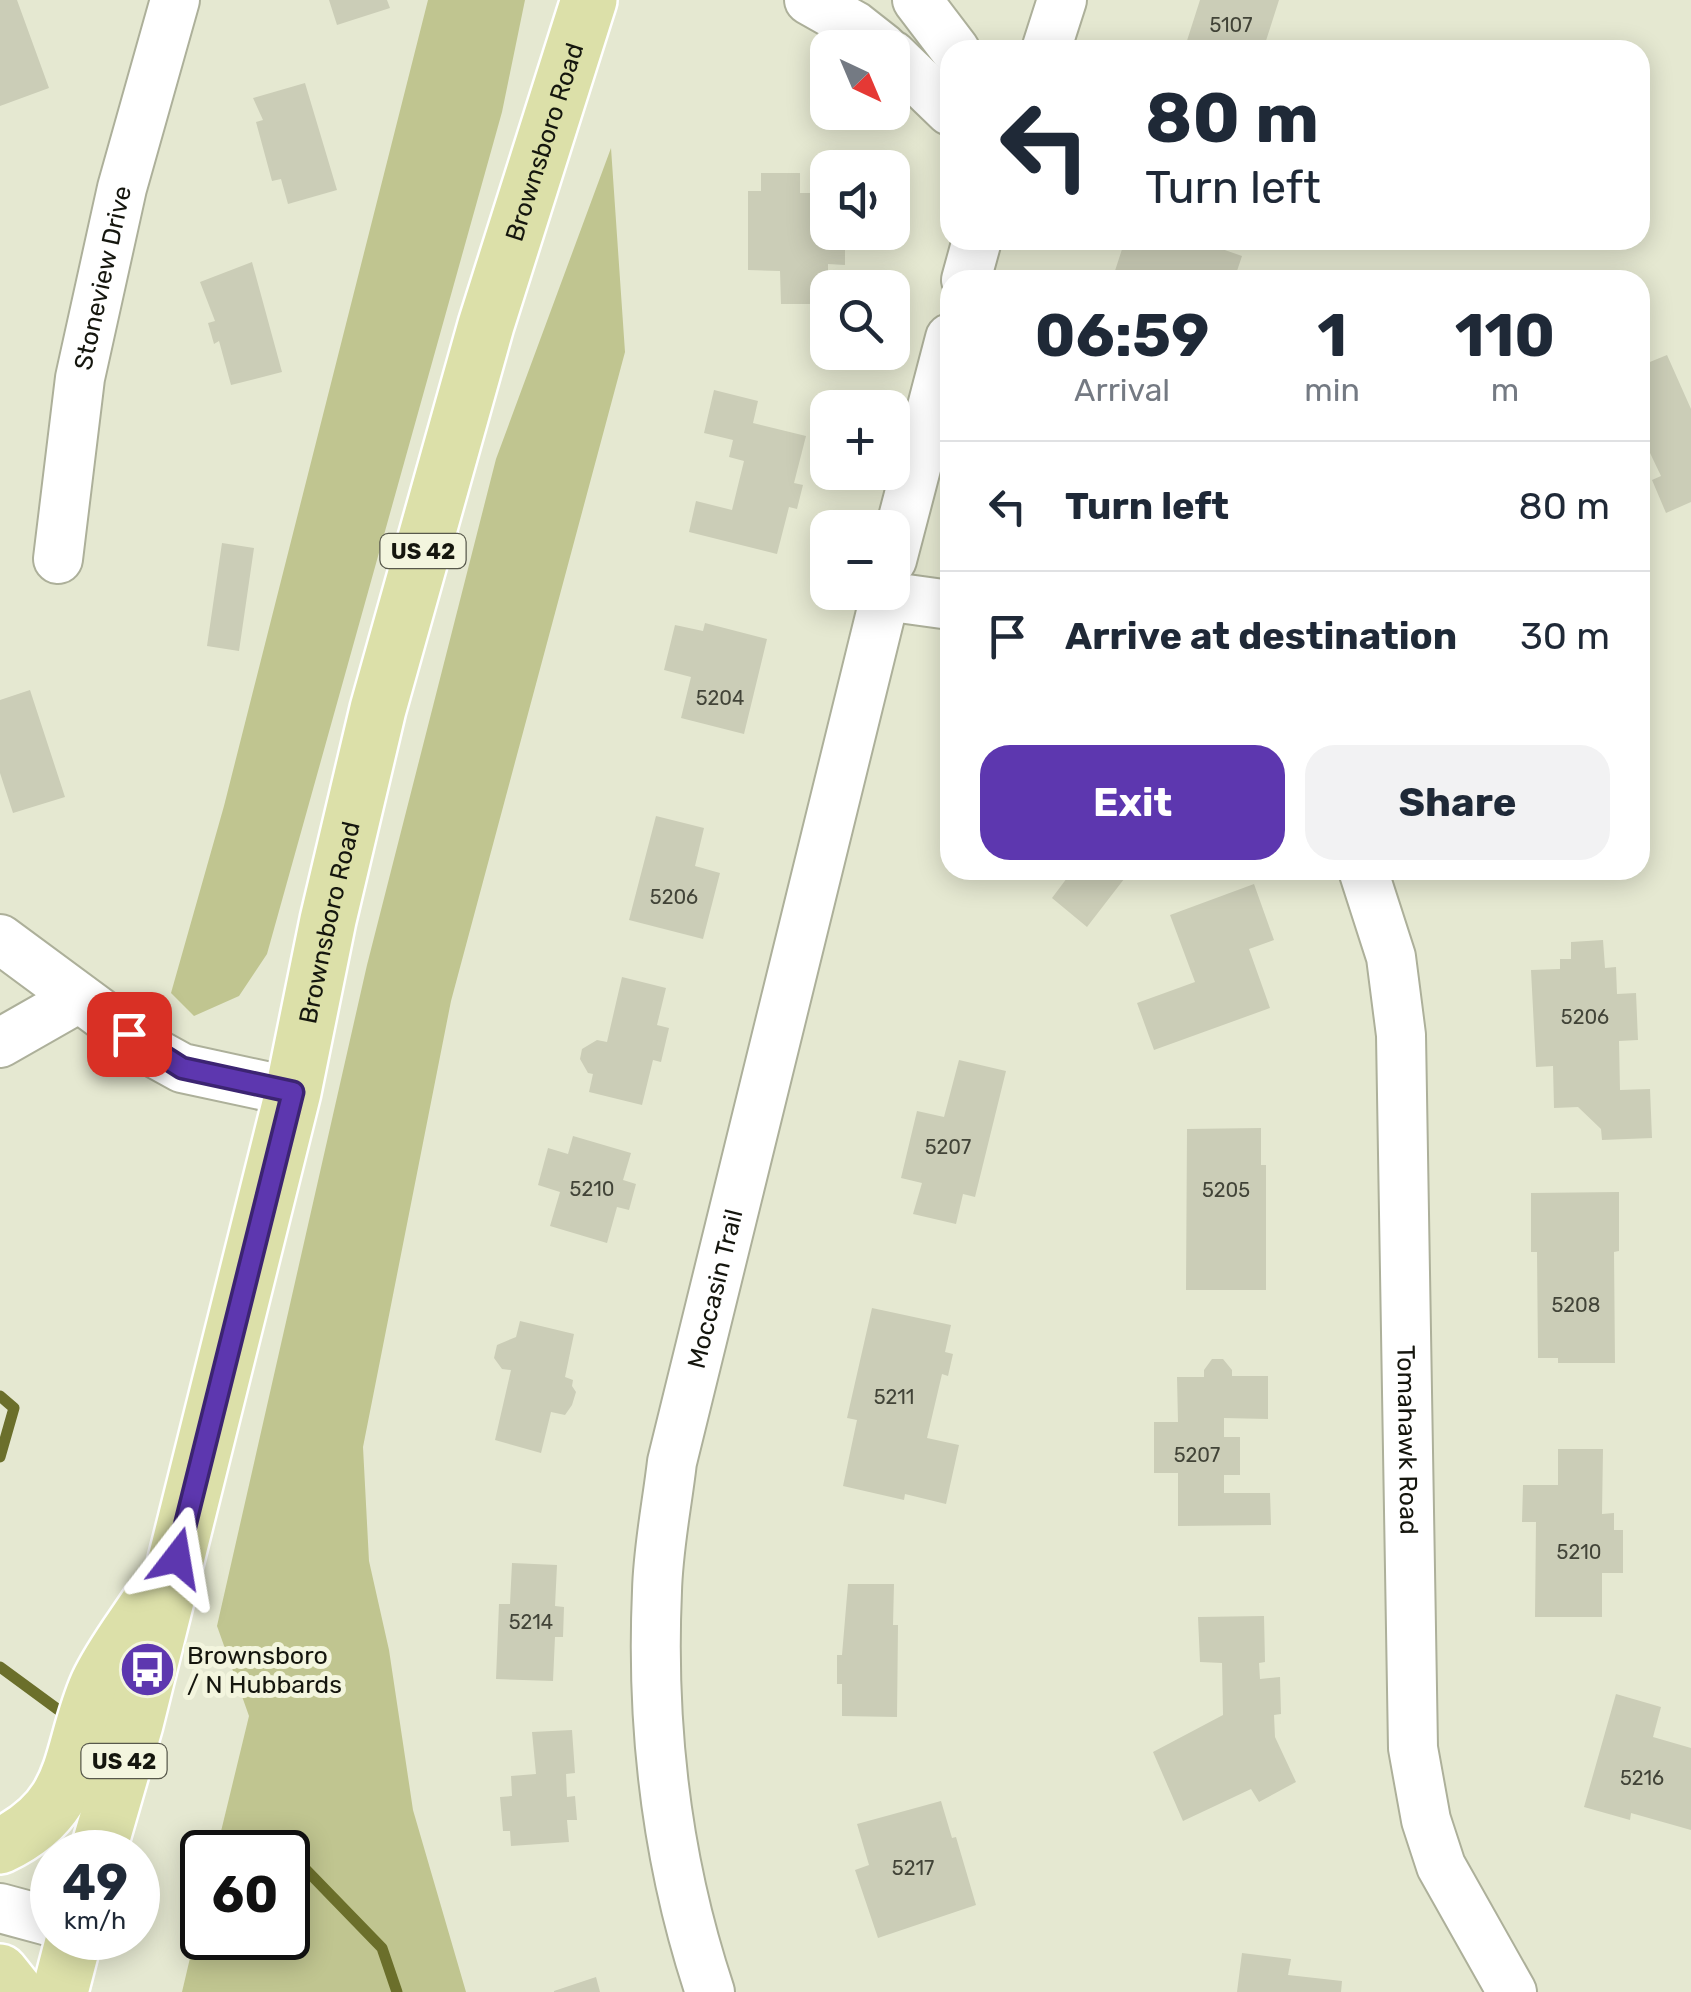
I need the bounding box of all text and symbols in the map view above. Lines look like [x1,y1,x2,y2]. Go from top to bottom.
house number: 5107 [1209,13,1253,37]
north arrow [810,30,910,130]
map controls [810,30,910,610]
street label: Brownsboro Road [499,39,589,245]
text: 80 m [1145,77,1319,160]
icon: left [980,80,1110,210]
button: sound [810,150,910,250]
text: Turn left [1145,161,1321,214]
street label: Stoneview Drive [68,183,137,373]
button: search [810,270,910,370]
text: 06:59 [1035,300,1209,371]
text: 1 [1317,300,1347,371]
text: 110 [1455,300,1555,371]
text: Arrival [1074,371,1170,409]
text: min [1304,371,1360,409]
text: m [1491,371,1519,409]
button: + [810,390,910,490]
icon: left [980,479,1035,534]
text: Turn left [1065,483,1229,529]
text: 80 m [1519,483,1610,529]
button: − [810,510,910,610]
road number: US 42 [380,534,466,568]
icon: arrive [980,609,1035,664]
text: Arrive at destination [1065,613,1457,659]
text: 30 m [1520,613,1610,659]
house number: 5204 [696,686,744,710]
button: Exit [980,745,1285,860]
button: Share [1305,745,1610,860]
street label: Brownsboro Road [293,818,365,1026]
house number: 5206 [650,885,698,909]
pin [87,992,172,1077]
house number: 5206 [1561,1005,1609,1029]
icon: arrive [102,1007,157,1062]
house number: 5207 [925,1135,971,1159]
house number: 5210 [570,1177,614,1201]
house number: 5205 [1202,1178,1250,1202]
street label: Moccasin Trail [681,1206,748,1371]
house number: 5208 [1551,1293,1601,1317]
street label: Tomahawk Road [1392,1345,1424,1535]
house number: 5211 [874,1385,914,1409]
house number: 5207 [1174,1443,1220,1467]
position arrow [125,1506,229,1610]
house number: 5210 [1557,1540,1601,1564]
house number: 5214 [509,1610,553,1634]
bus stop icon: Brownsboro / N Hubbards [118,1639,178,1699]
place label: Brownsboro / N Hubbards [187,1641,342,1699]
road number: US 42 [82,1744,166,1778]
house number: 5216 [1620,1766,1664,1790]
speed limit sign: 60 [180,1830,310,1960]
text: 49 [62,1853,128,1913]
house number: 5217 [892,1856,934,1880]
text: km/h [64,1906,126,1935]

